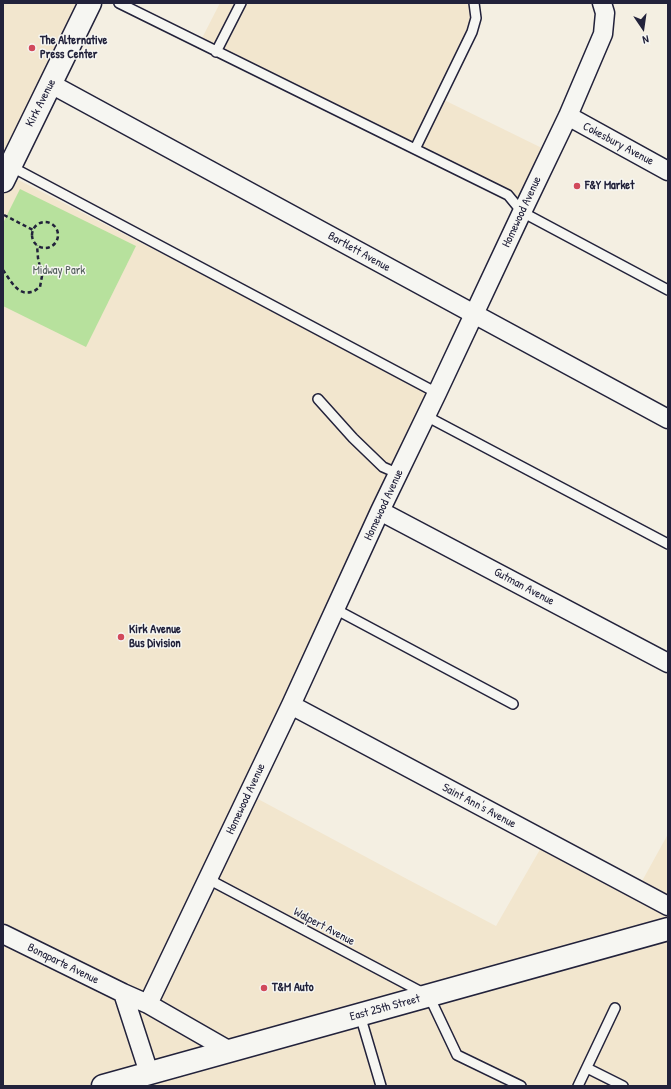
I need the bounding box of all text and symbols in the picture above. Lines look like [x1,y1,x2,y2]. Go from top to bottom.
north arrow [623,8,663,48]
text: N [641,32,650,47]
place label: The Alternative Press Center [40,34,107,62]
marker: The Alternative Press Center [27,43,37,53]
street label: Kirk Avenue [23,77,59,129]
street label: Cokesbury Avenue [580,119,656,169]
street label: Homewood Avenue [499,174,545,250]
place label: F&Y Market [585,179,634,193]
marker: F&Y Market [572,181,582,191]
street label: Bartlett Avenue [325,229,393,275]
park label: Midway Park [33,264,85,278]
street label: Homewood Avenue [361,467,407,543]
street label: Gutman Avenue [491,565,557,609]
place label: Kirk Avenue Bus Division [129,623,181,651]
marker: Kirk Avenue Bus Division [116,632,126,642]
street label: Homewood Avenue [223,761,269,837]
street label: Saint Ann's Avenue [440,780,518,832]
street label: Walpert Avenue [291,905,357,949]
street label: Bonaparte Avenue [25,941,101,987]
place label: T&M Auto [272,981,313,995]
marker: T&M Auto [259,983,269,993]
street label: East 25th Street [348,992,422,1024]

